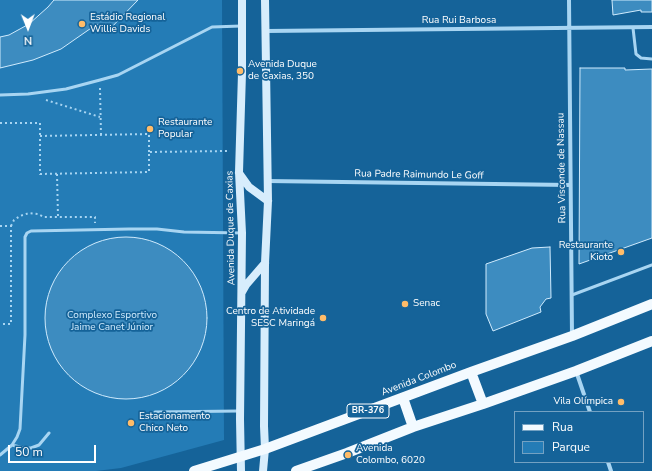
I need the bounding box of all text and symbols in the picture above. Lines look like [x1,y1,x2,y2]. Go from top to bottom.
north arrow [8,8,48,48]
place label: Estádio Regional Willie Davids [90,12,165,36]
street label: Rua Rui Barbosa [422,15,496,27]
marker: Estádio Regional Willie Davids [77,19,87,29]
text: N [24,33,32,48]
place label: Avenida Duque de Caxias, 350 [248,59,317,82]
marker: Avenida Duque de Caxias, 350 [235,66,245,76]
street label: Rua Visconde de Nassau [555,113,569,223]
place label: Restaurante Popular [158,117,212,140]
marker: Restaurante Popular [145,124,155,134]
street label: Rua Padre Raimundo Le Goff [354,168,484,182]
street label: Avenida Duque de Caxias [224,171,238,285]
place label: Restaurante Kioto [559,240,613,264]
marker: Restaurante Kioto [616,247,626,257]
place label: Senac [413,298,440,310]
marker: Senac [400,299,410,309]
place label: Centro de Atividade SESC Maringá [226,306,315,330]
park label: Complexo Esportivo Jaime Canet Júnior [67,310,157,334]
marker: Centro de Atividade SESC Maringá [318,313,328,323]
street label: Avenida Colombo [380,359,458,399]
place label: Vila Olímpica [553,396,613,408]
marker: Vila Olímpica [616,397,626,407]
road number: BR-376 [347,404,389,418]
place label: Estacionamento Chico Neto [139,411,210,434]
legend [514,411,644,463]
marker: Estacionamento Chico Neto [126,418,136,428]
text: Rua [552,419,573,435]
scale bar [10,437,98,463]
text: Parque [552,439,590,455]
place label: Avenida Colombo, 6020 [356,443,425,466]
text: 50 m [15,444,43,460]
marker: Avenida Colombo, 6020 [343,450,353,460]

